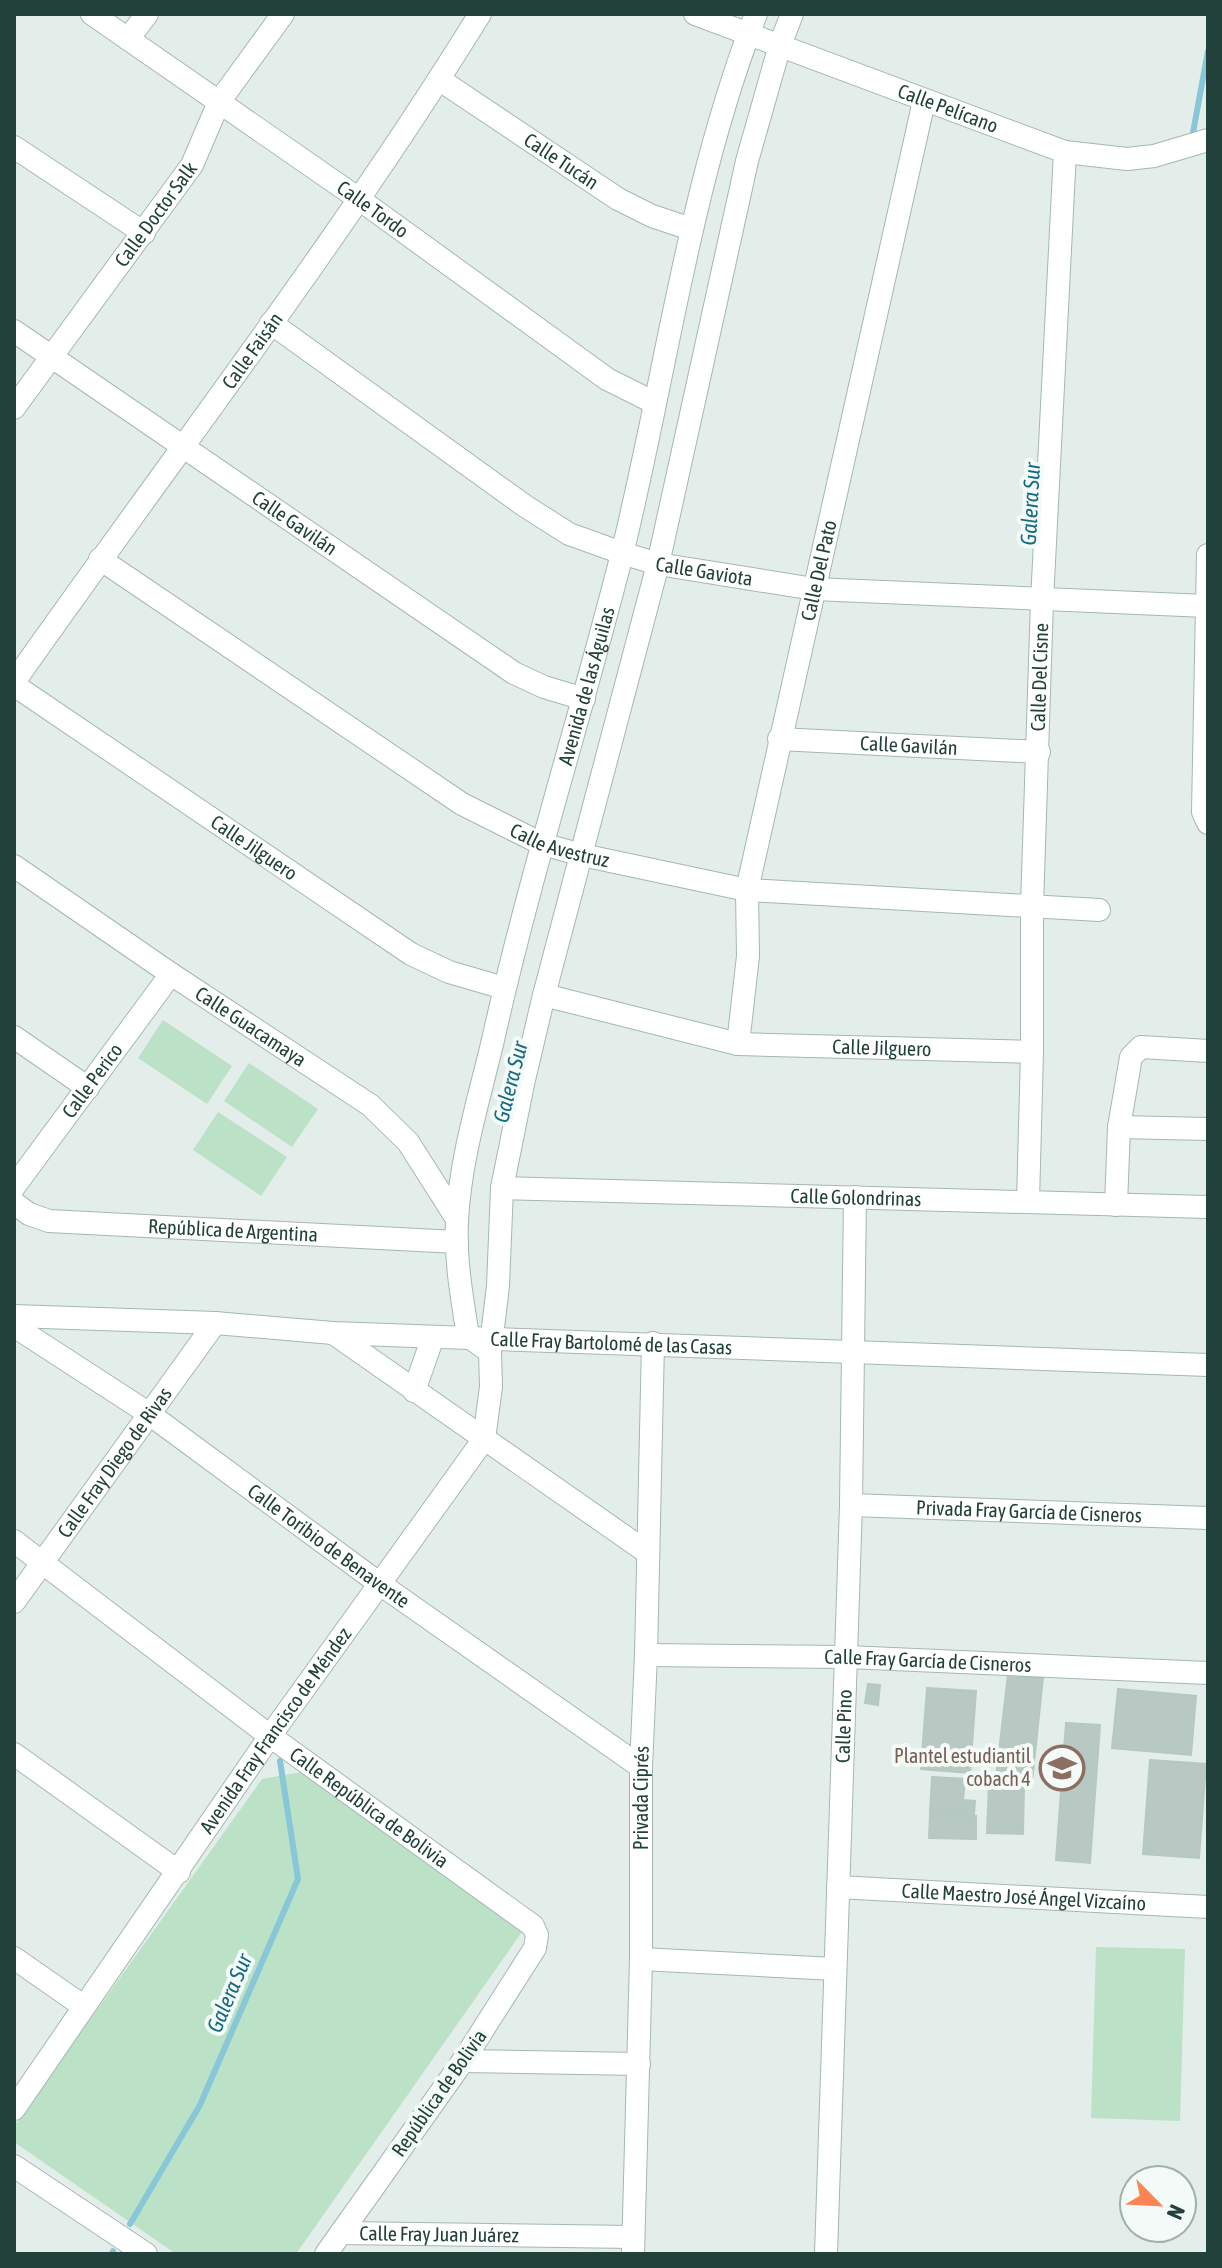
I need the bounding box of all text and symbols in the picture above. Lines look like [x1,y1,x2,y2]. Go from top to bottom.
street label: Calle Pelícano [895,79,1001,137]
street label: Calle Tucán [520,128,603,194]
street label: Calle Doctor Salk [109,157,201,271]
street label: Calle Tordo [333,175,413,242]
street label: Calle Faisán [217,308,287,393]
water label: Galera Sur [1015,460,1045,546]
street label: Calle Gavilán [248,485,342,560]
street label: Calle Del Pato [796,518,841,623]
street label: Calle Gaviota [654,552,754,590]
street label: Avenida de las Águilas [553,604,619,767]
street label: Calle Del Cisne [1026,623,1052,732]
street label: Calle Gavilán [860,731,958,759]
street label: Calle Jilguero [207,810,302,885]
street label: Calle Avestruz [507,818,611,871]
street label: Calle Guacamaya [191,981,311,1071]
street label: Calle Jilguero [832,1035,932,1060]
water label: Galera Sur [487,1037,533,1125]
street label: Calle Perico [57,1039,127,1122]
street label: Calle Golondrinas [790,1184,922,1210]
street label: República de Argentina [148,1214,318,1246]
street label: Calle Fray Bartolomé de las Casas [490,1327,733,1359]
street label: Calle Fray Diego de Rivas [52,1383,176,1542]
street label: Calle Toribio de Benavente [244,1479,414,1612]
street label: Privada Fray García de Cisneros [916,1495,1142,1527]
street label: Avenida Fray Francisco de Méndez [195,1623,355,1838]
street label: Calle Fray García de Cisneros [824,1645,1032,1676]
street label: Calle Pino [830,1689,856,1763]
street label: Calle República de Bolivia [286,1742,453,1872]
place label: Plantel estudiantil cobach 4 [894,1744,1032,1790]
school or university icon: Plantel estudiantil cobach 4 [1038,1744,1086,1792]
street label: Privada Ciprés [629,1745,653,1850]
street label: Calle Maestro José Ángel Vizcaíno [901,1878,1147,1915]
water label: Galera Sur [201,1948,258,2036]
street label: República de Bolivia [386,2025,491,2160]
north arrow [1118,2164,1198,2244]
text: N [1162,2201,1191,2223]
street label: Calle Fray Juan Juárez [359,2221,519,2246]

